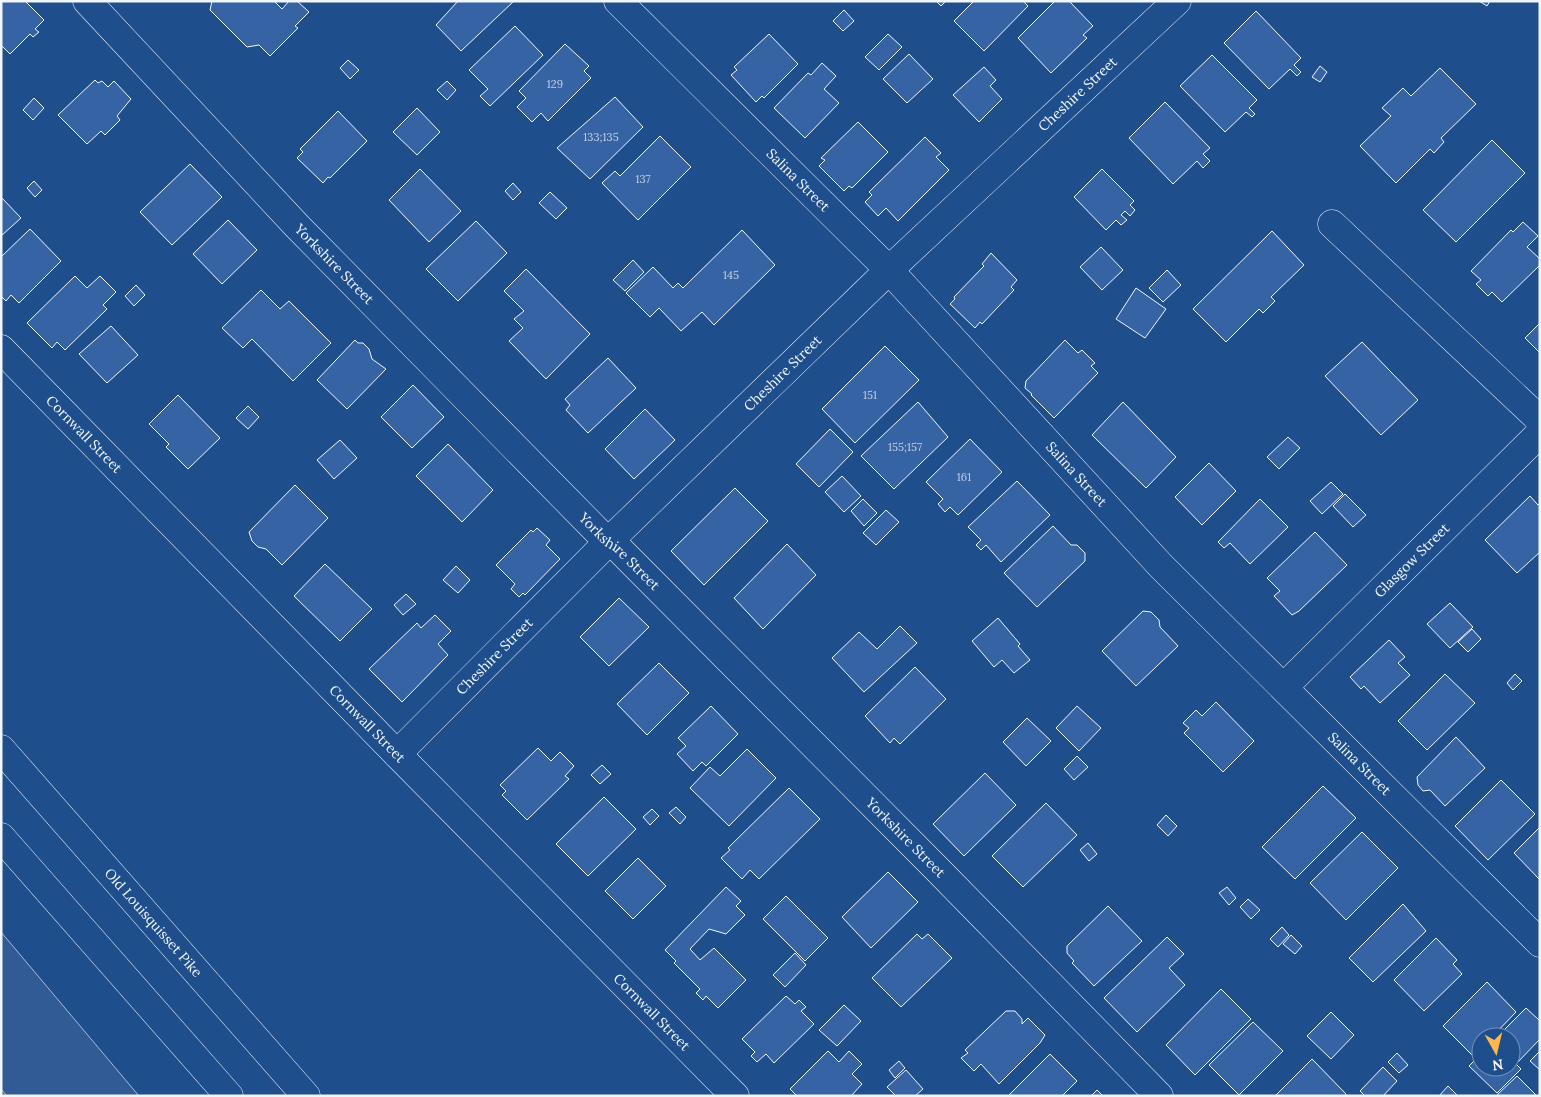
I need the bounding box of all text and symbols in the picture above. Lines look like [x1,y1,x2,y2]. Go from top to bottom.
street label: Cheshire Street [1034,52,1121,135]
house number: 129 [547,77,563,91]
house number: 133;135 [583,130,619,144]
street label: Salina Street [763,145,834,216]
house number: 137 [636,172,650,186]
street label: Yorkshire Street [290,219,378,308]
house number: 145 [723,268,739,282]
street label: Cheshire Street [740,331,826,415]
house number: 151 [863,388,877,402]
street label: Cornwall Street [42,391,127,477]
street label: Salina Street [1042,438,1111,511]
house number: 155;157 [888,440,922,454]
house number: 161 [957,470,971,484]
street label: Yorkshire Street [574,508,664,594]
street label: Glasgow Street [1370,519,1454,601]
street label: Cheshire Street [452,613,537,699]
street label: Cornwall Street [325,681,410,767]
street label: Salina Street [1324,728,1395,799]
street label: Yorkshire Street [861,793,950,882]
street label: Old Louisquisset Pike [101,864,207,981]
street label: Cornwall Street [610,969,694,1055]
north arrow [1471,1027,1521,1077]
text: N [1491,1055,1504,1075]

